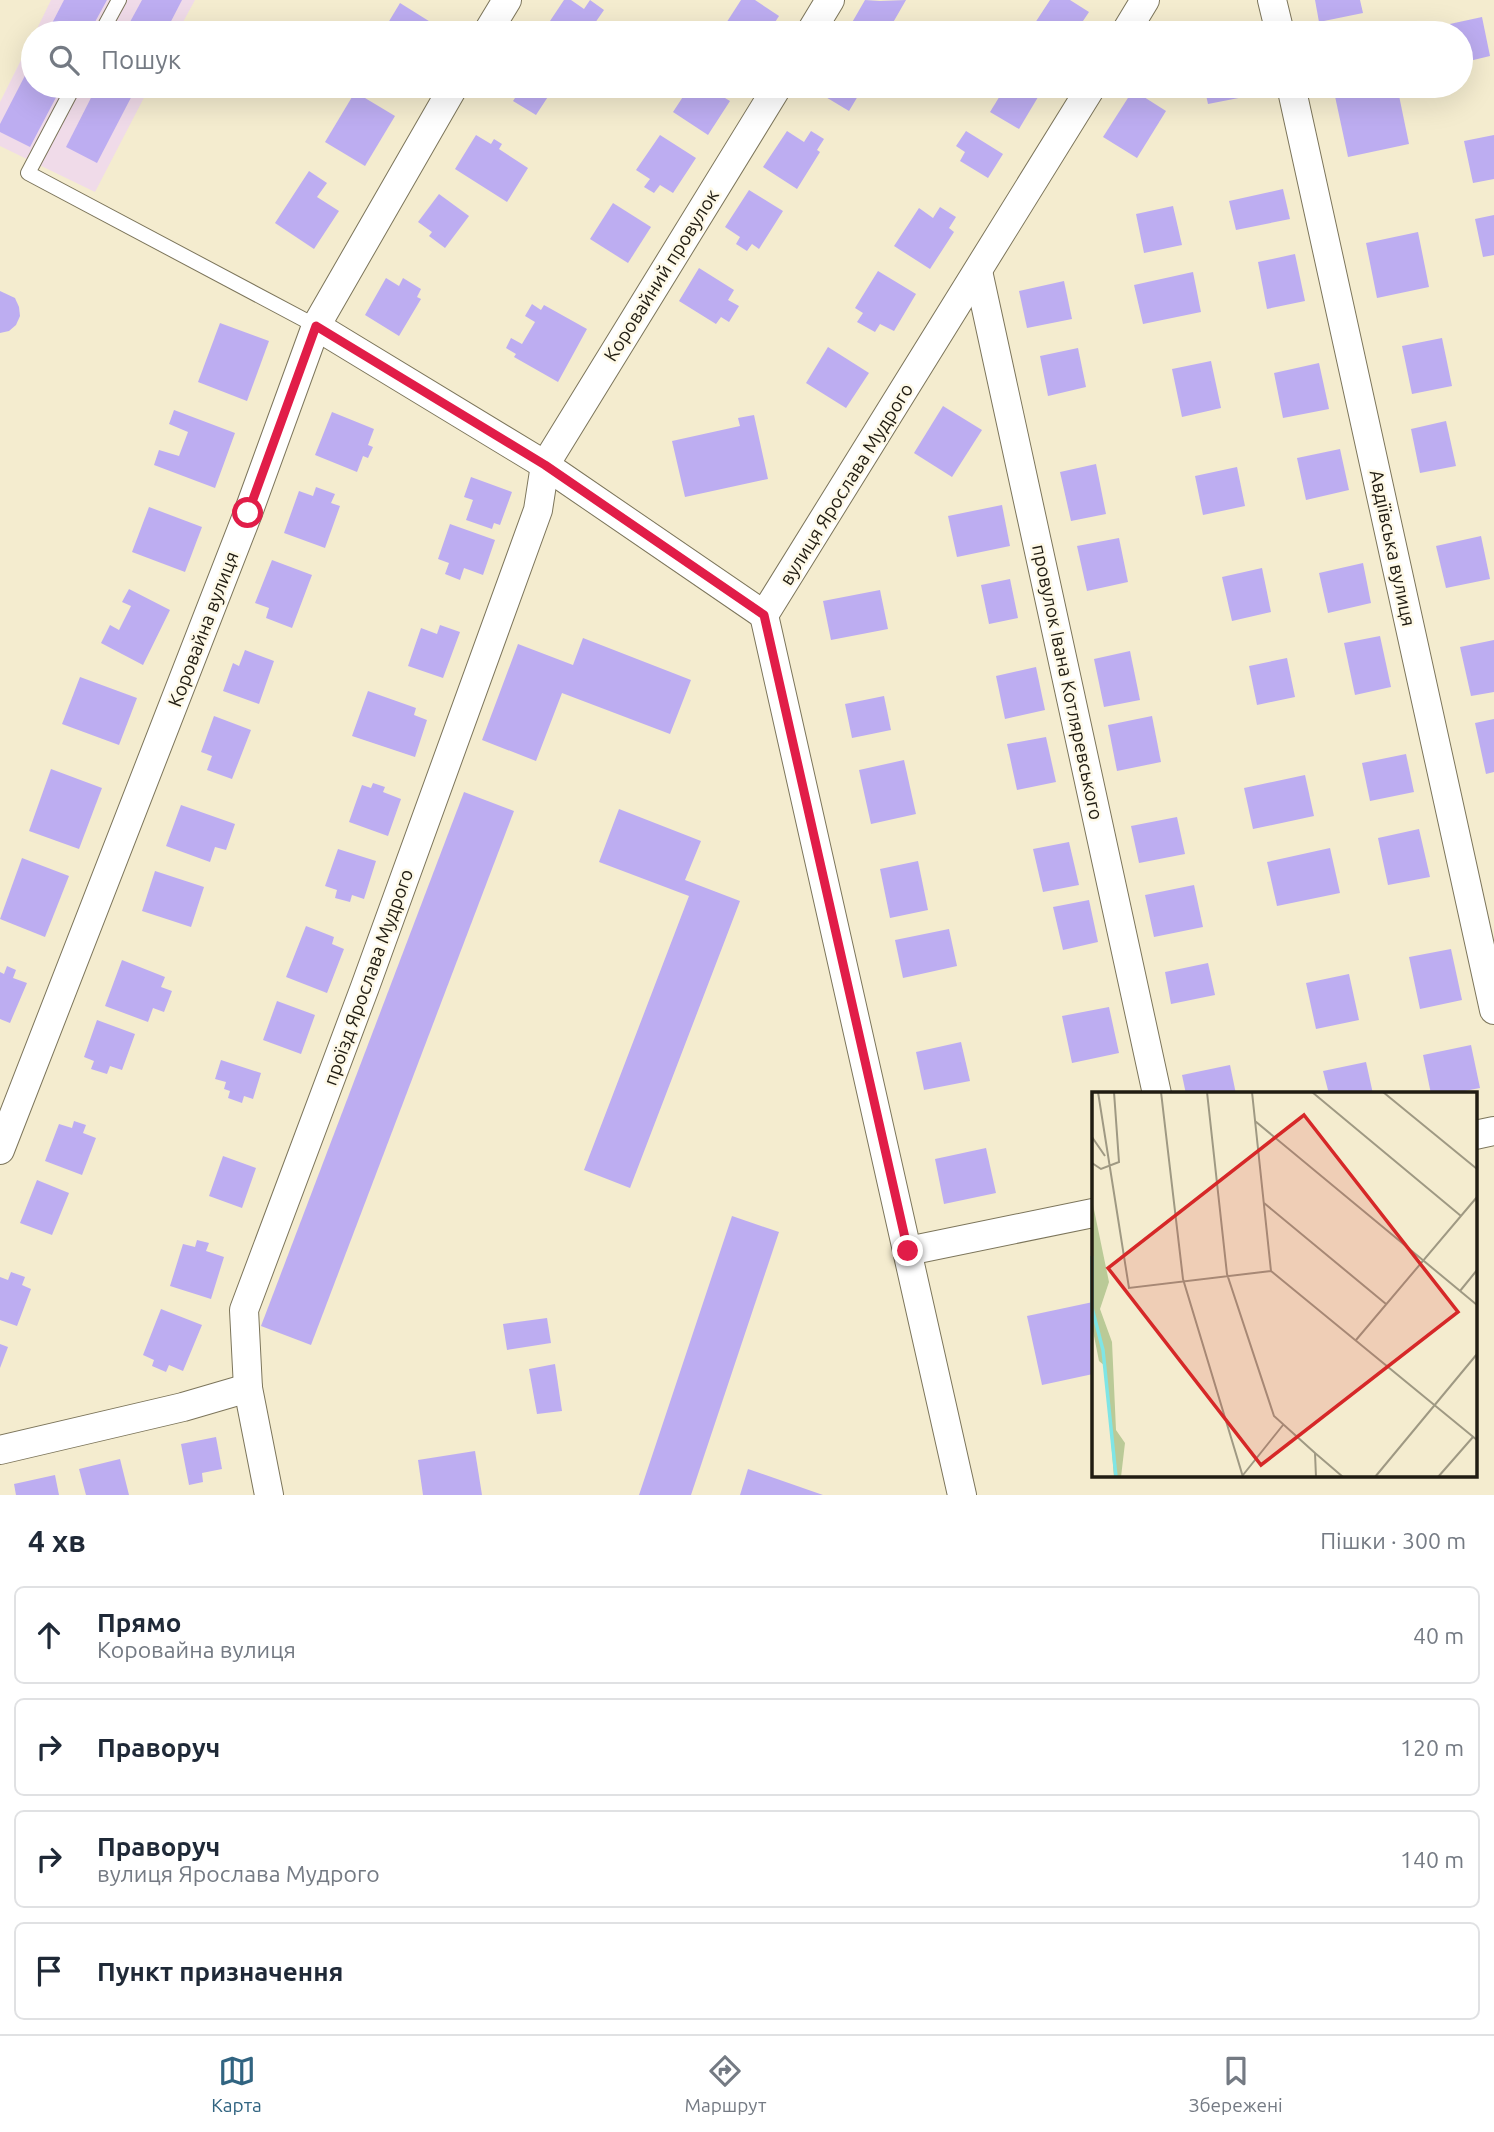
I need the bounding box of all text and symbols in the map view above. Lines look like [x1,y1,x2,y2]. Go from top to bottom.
search box [21,21,1473,98]
icon: search [45,41,83,79]
text: Пошук [101,45,181,74]
street label: Коровайний провулок [599,185,723,365]
street label: вулиця Ярослава Мудрого [775,379,917,589]
street label: Авдіївська вулиця [1366,468,1420,628]
route start [232,497,263,528]
street label: провулок Івана Котляревського [1028,542,1108,822]
street label: Коровайна вулиця [163,548,243,710]
street label: проїзд Ярослава Мудрого [319,866,417,1088]
inset map [1092,1092,1476,1478]
route end [892,1235,923,1266]
text: 4 хв [28,1524,86,1558]
text: Пішки · 300 m [1320,1528,1466,1553]
text: Прямо [97,1608,181,1637]
icon: ahead [30,1616,68,1654]
text: 40 m [1413,1623,1464,1648]
text: Коровайна вулиця [97,1637,296,1662]
icon: right [30,1728,68,1766]
text: Праворуч [97,1733,220,1762]
text: 120 m [1400,1735,1464,1760]
text: Праворуч [97,1832,220,1861]
icon: right [30,1840,68,1878]
text: 140 m [1400,1847,1464,1872]
text: вулиця Ярослава Мудрого [97,1861,380,1886]
icon: arrive [30,1952,68,1990]
text: Пункт призначення [97,1957,343,1986]
tab: Карта [211,2052,262,2116]
tab: Маршрут [684,2052,766,2116]
tab: Збережені [1189,2052,1283,2116]

